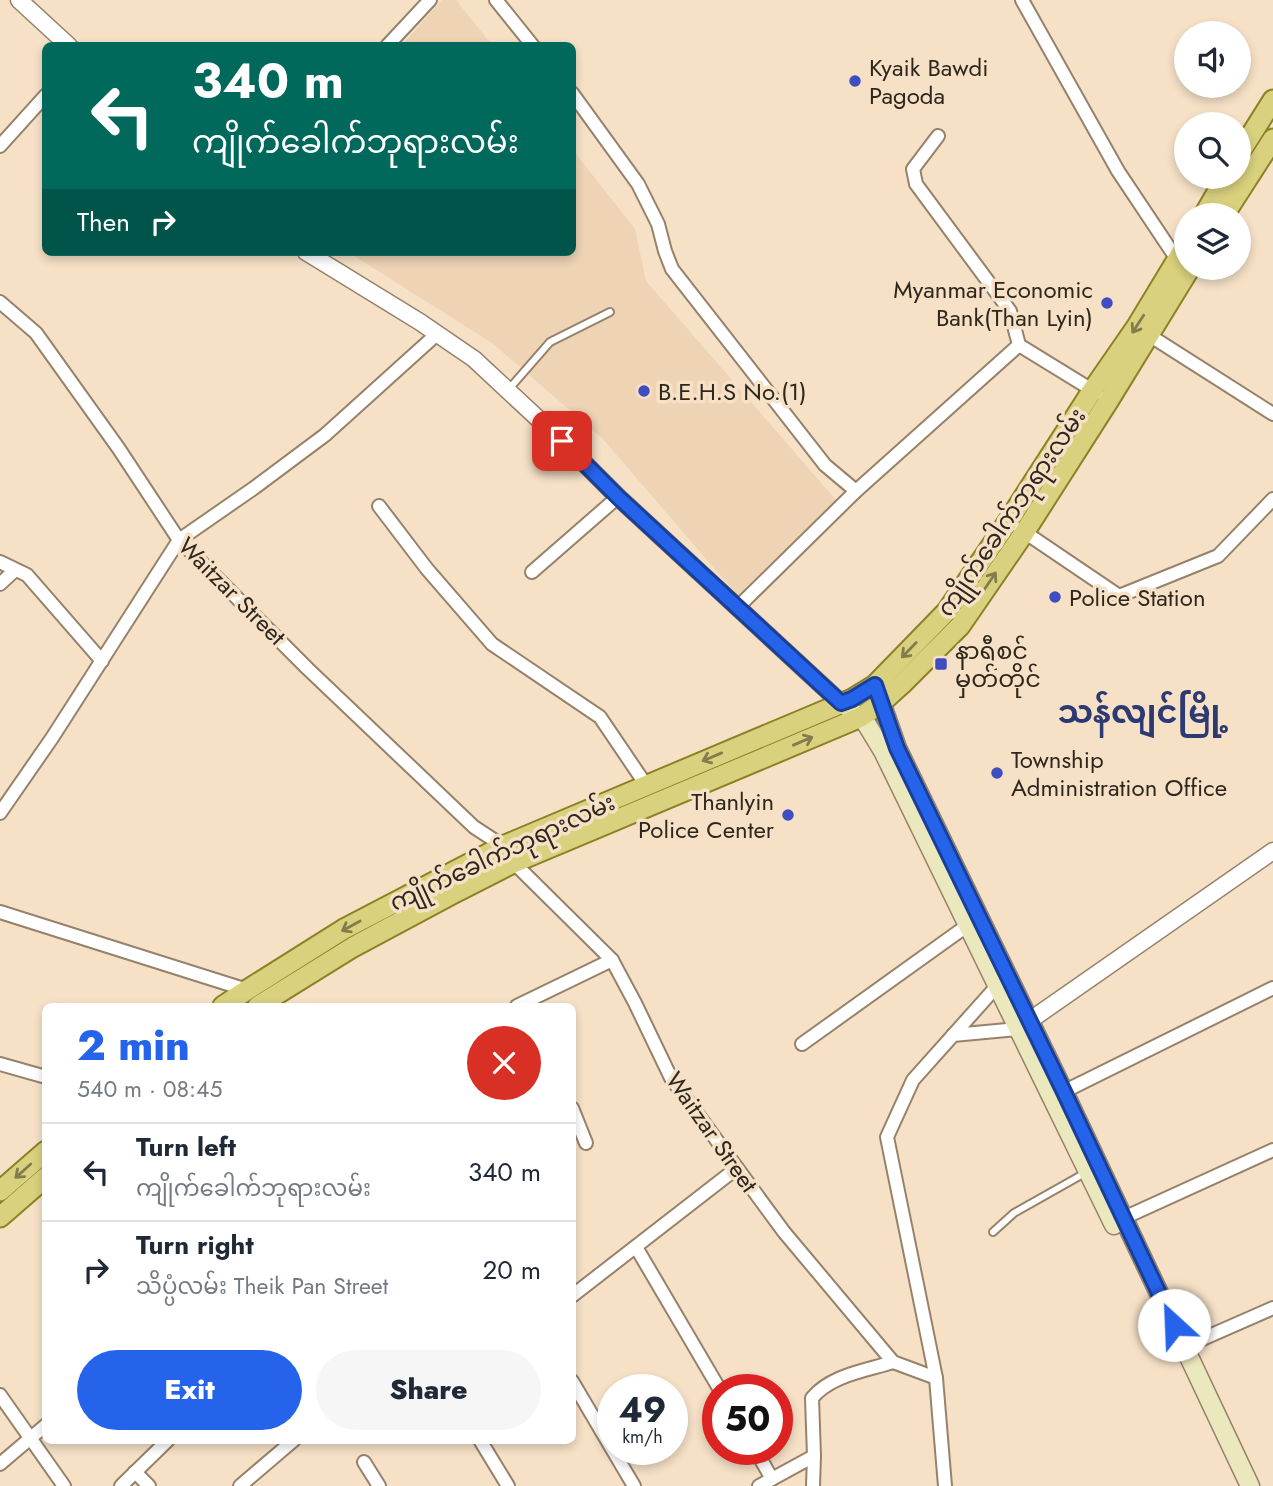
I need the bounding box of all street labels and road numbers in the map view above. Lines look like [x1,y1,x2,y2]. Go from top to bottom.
street label: ကျိုက်ခေါက်ဘုရားလမ်း [928,401,1096,625]
street label: Waitzar Street [170,529,294,653]
street label: ကျိုက်ခေါက်ဘုရားလမ်း [384,784,621,921]
street label: Waitzar Street [657,1065,767,1200]

